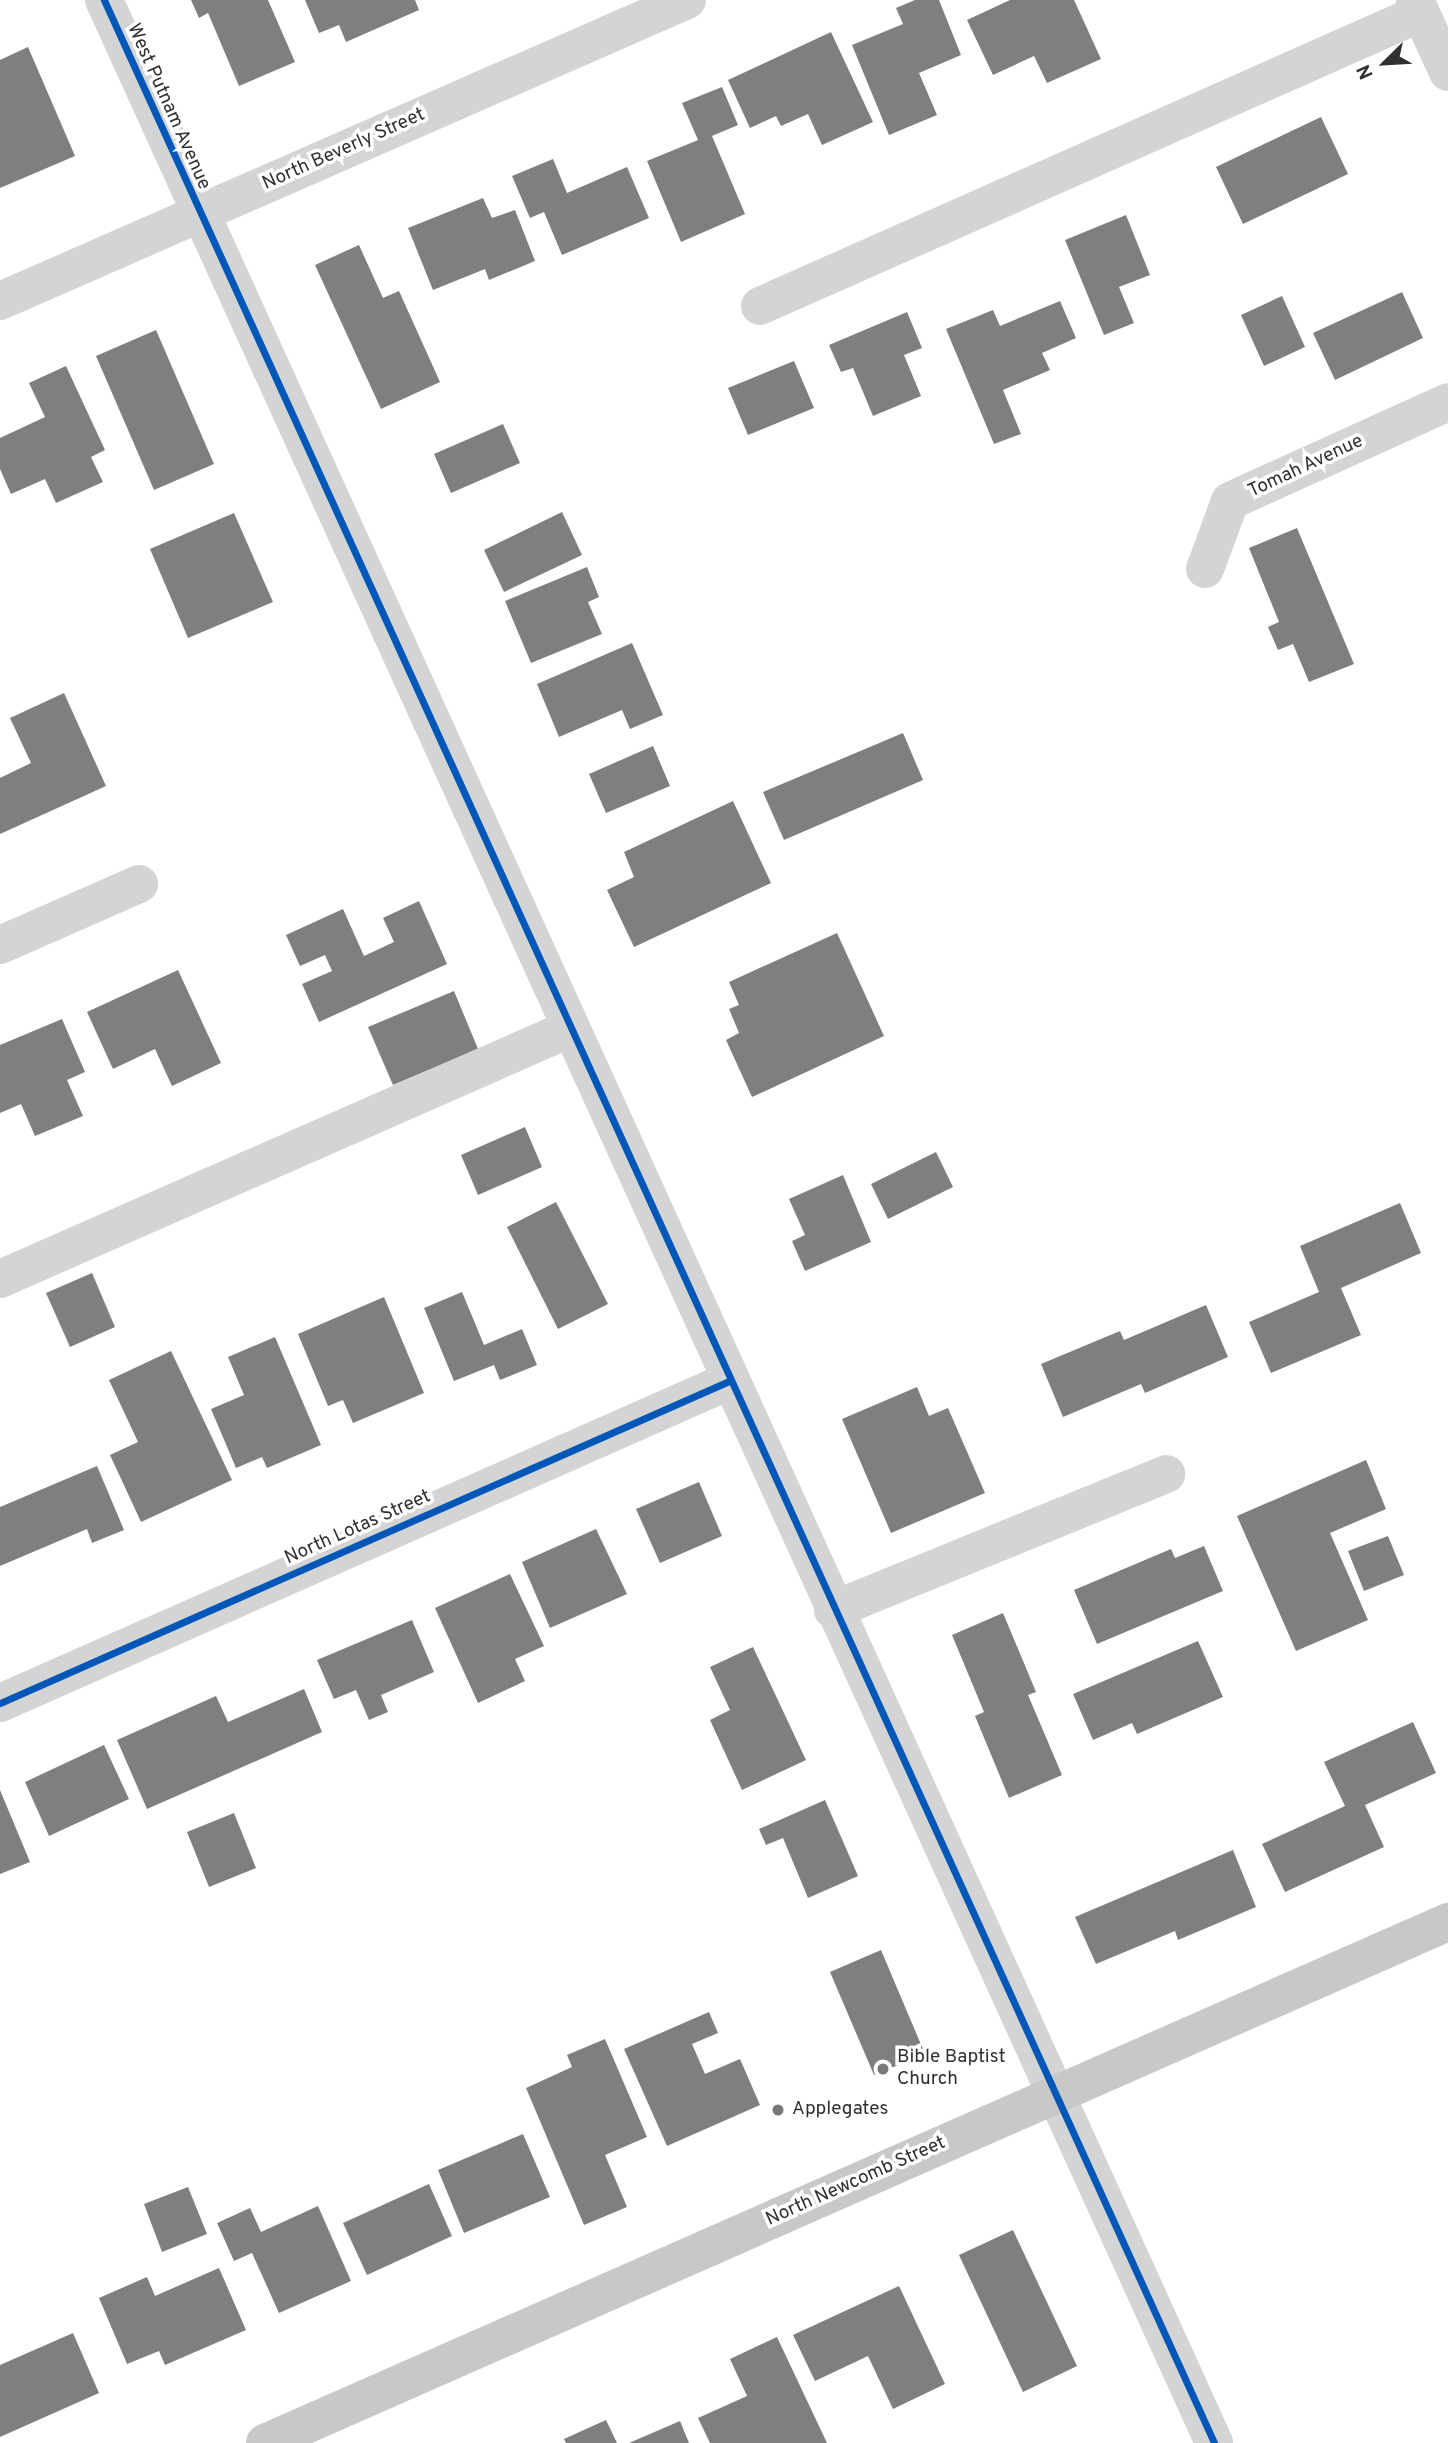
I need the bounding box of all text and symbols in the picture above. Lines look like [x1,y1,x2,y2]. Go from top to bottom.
street label: West Putnam Avenue [121,20,215,194]
north arrow [1350,28,1420,98]
text: N [1352,60,1380,83]
street label: North Beverly Street [259,104,429,196]
street label: Tomah Avenue [1245,430,1367,504]
street label: North Lotas Street [281,1486,435,1570]
place label: Bible Baptist Church [897,2047,1006,2091]
marker: Bible Baptist Church [875,2061,891,2077]
place label: Applegates [792,2099,888,2121]
marker: Applegates [770,2102,786,2118]
street label: North Newcomb Street [763,2132,949,2232]

